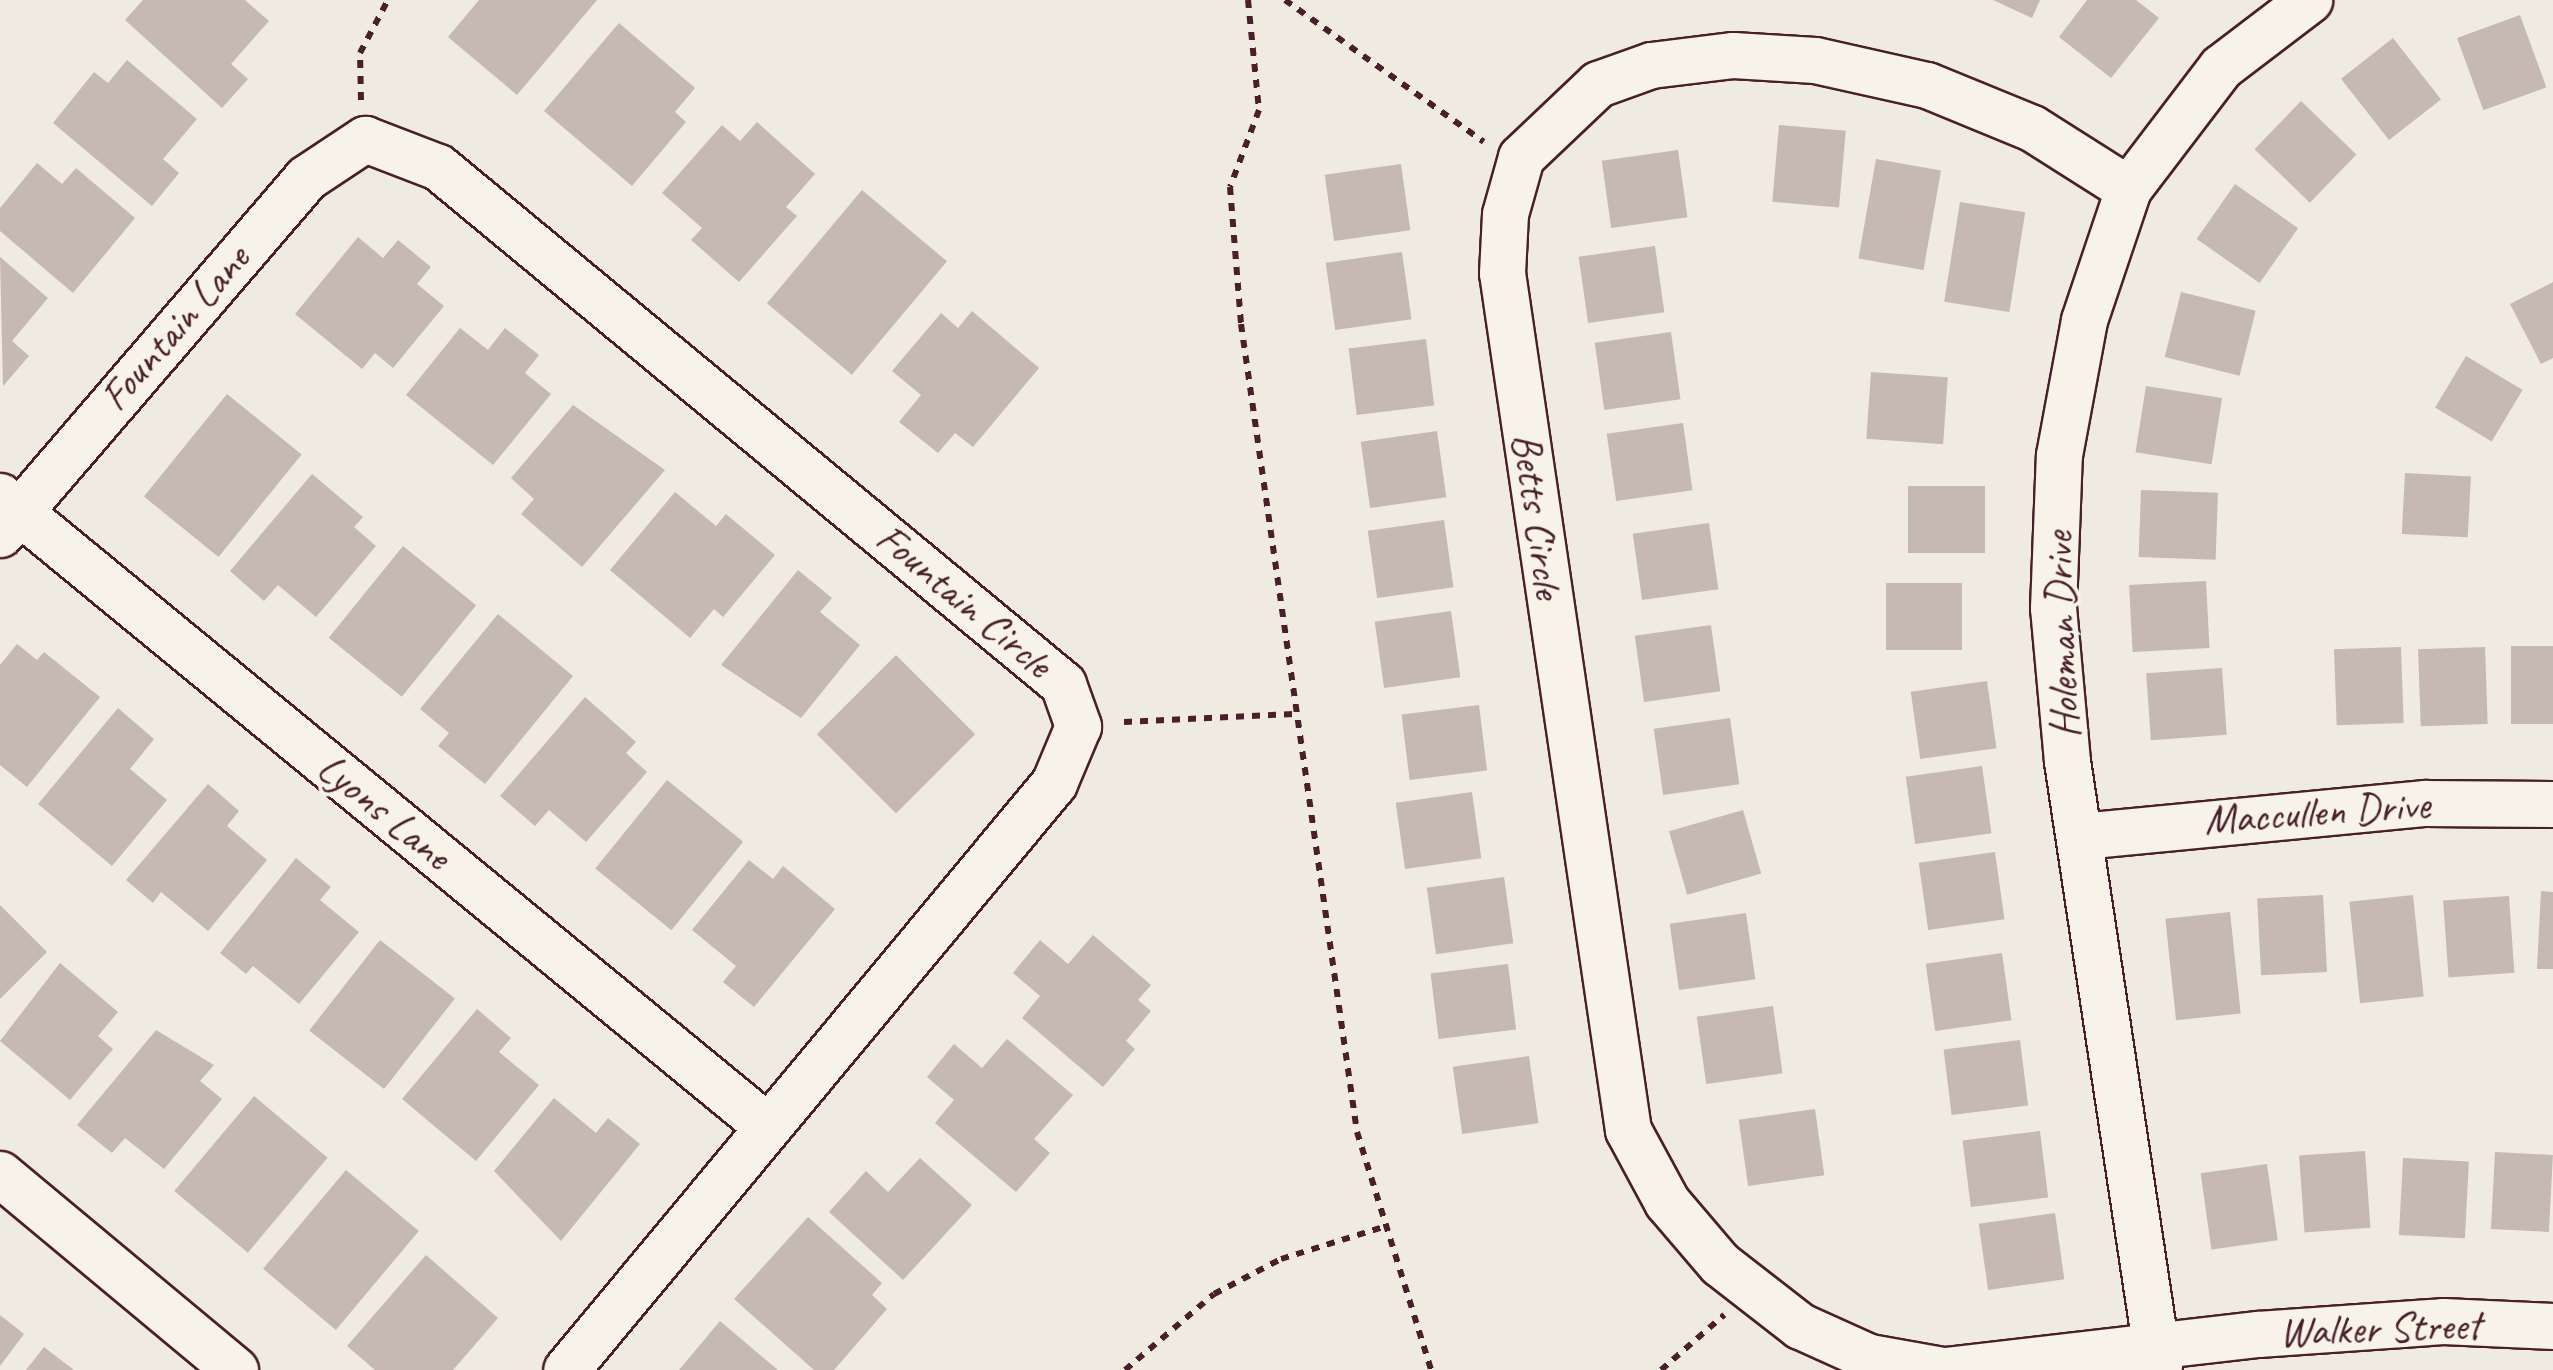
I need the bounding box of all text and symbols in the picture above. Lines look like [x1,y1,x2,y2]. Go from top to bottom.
street label: Fountain Lane [89,234,261,422]
street label: Betts Circle [1500,430,1574,602]
street label: Fountain Circle [866,513,1062,689]
street label: Holeman Drive [2033,531,2091,739]
street label: Lyons Lane [307,743,461,881]
street label: Maccullen Drive [2202,780,2432,846]
street label: Walker Street [2278,1300,2482,1358]

